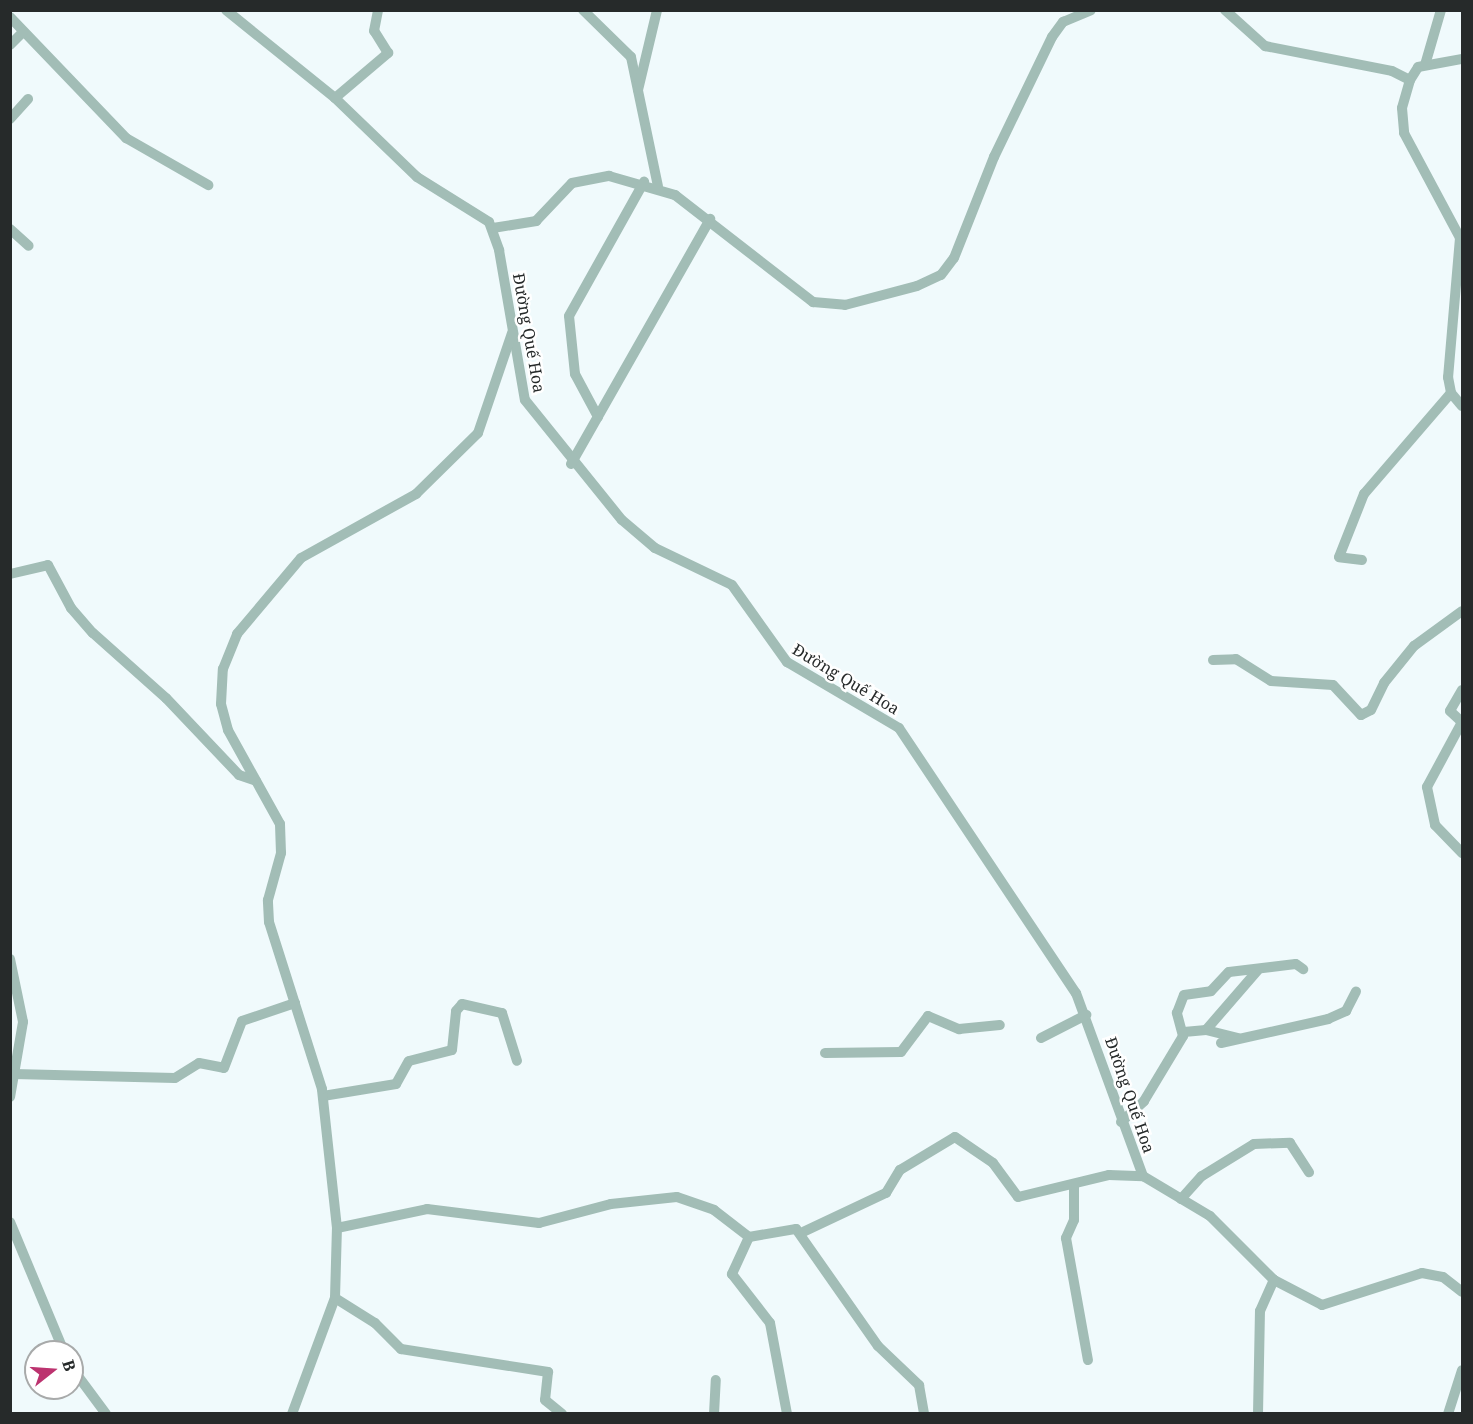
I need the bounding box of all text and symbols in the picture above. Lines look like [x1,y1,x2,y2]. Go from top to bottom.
street label: Đường Quế Hoa [509,272,549,394]
street label: Đường Quế Hoa [789,640,903,718]
street label: Đường Quế Hoa [1101,1035,1159,1155]
north arrow [24,1340,84,1400]
text: B [57,1357,81,1374]

